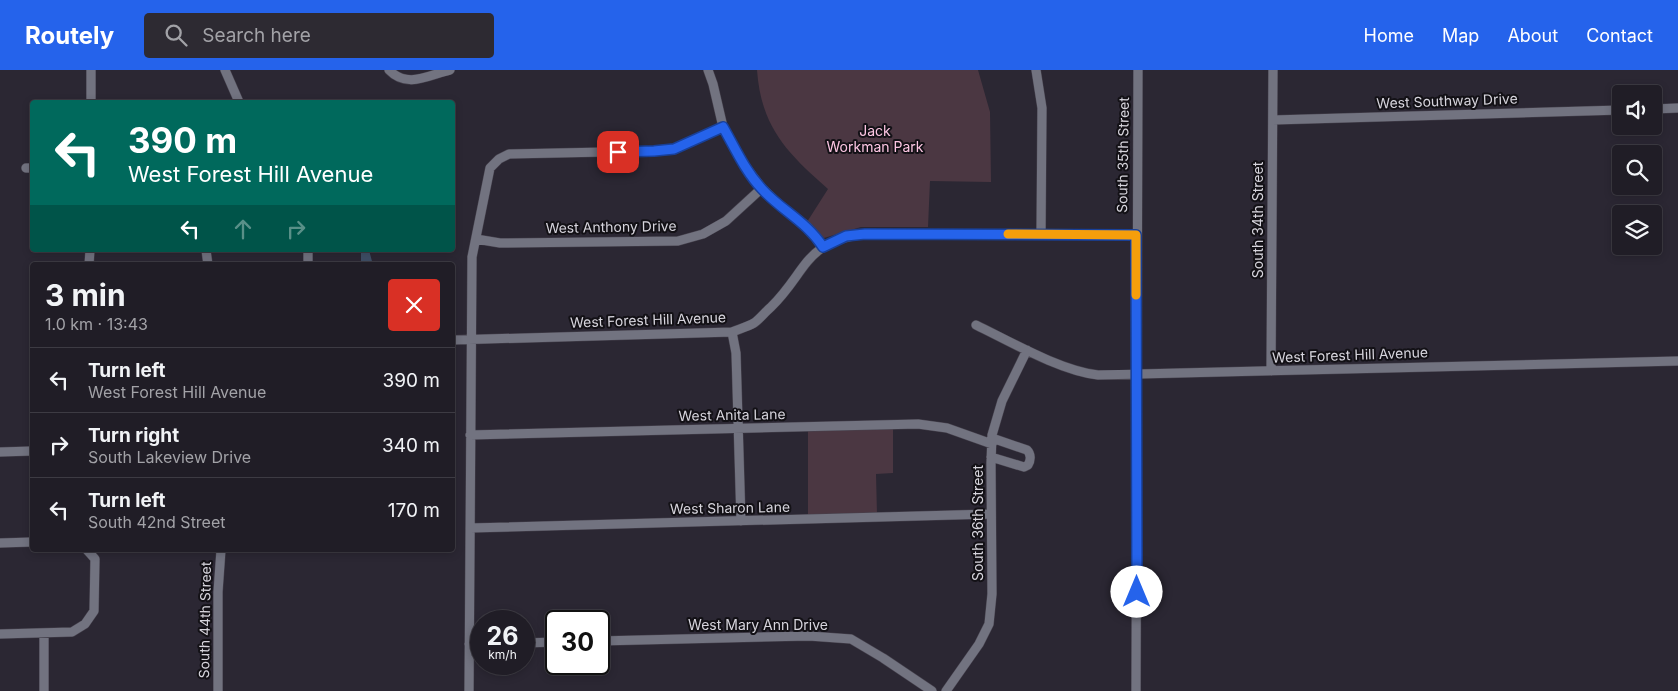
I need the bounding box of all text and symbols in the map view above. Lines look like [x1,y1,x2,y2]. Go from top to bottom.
search box [144,13,494,58]
text: Routely [25,21,114,50]
icon: search [162,21,190,49]
text: Search here [202,24,311,47]
text: Home [1364,25,1414,46]
text: Map [1442,25,1479,46]
text: About [1507,25,1558,46]
text: Contact [1586,25,1653,46]
map controls [1612,85,1662,255]
button: sound [1612,85,1662,135]
street label: West Southway Drive [1376,90,1518,111]
street label: South 35th Street [1113,96,1132,213]
text: 390 m [128,119,237,161]
icon: left [45,120,110,185]
park label: Jack Workman Park [827,122,924,155]
pin [597,131,639,173]
icon: arrive [604,138,632,166]
button: search [1612,145,1662,195]
text: West Forest Hill Avenue [128,161,373,187]
street label: South 34th Street [1249,161,1266,278]
button: layers [1612,205,1662,255]
icon: left [176,215,204,243]
icon: ahead [229,215,257,243]
icon: right [282,215,310,243]
street label: West Anthony Drive [545,217,677,236]
text: 3 min [45,277,126,313]
button: close [388,279,440,331]
street label: West Forest Hill Avenue [570,308,726,331]
text: 1.0 km · 13:43 [45,314,148,334]
street label: West Forest Hill Avenue [1272,343,1428,366]
text: Turn left [88,359,166,382]
icon: left [45,366,73,394]
text: 390 m [383,369,440,392]
text: West Forest Hill Avenue [88,382,266,402]
street label: West Anita Lane [678,405,786,424]
text: Turn right [88,424,179,447]
icon: right [45,431,73,459]
text: 340 m [382,434,440,457]
text: South Lakeview Drive [88,447,251,467]
street label: South 36th Street [969,465,986,581]
text: Turn left [88,489,166,512]
icon: left [45,496,73,524]
street label: West Sharon Lane [670,498,790,517]
text: 170 m [388,499,440,522]
text: South 42nd Street [88,512,226,532]
street label: South 44th Street [195,561,214,679]
position arrow [1110,565,1162,617]
speed limit sign: 30 [545,610,610,675]
street label: West Mary Ann Drive [688,616,828,633]
text: 26 [487,621,518,651]
text: km/h [488,647,517,662]

